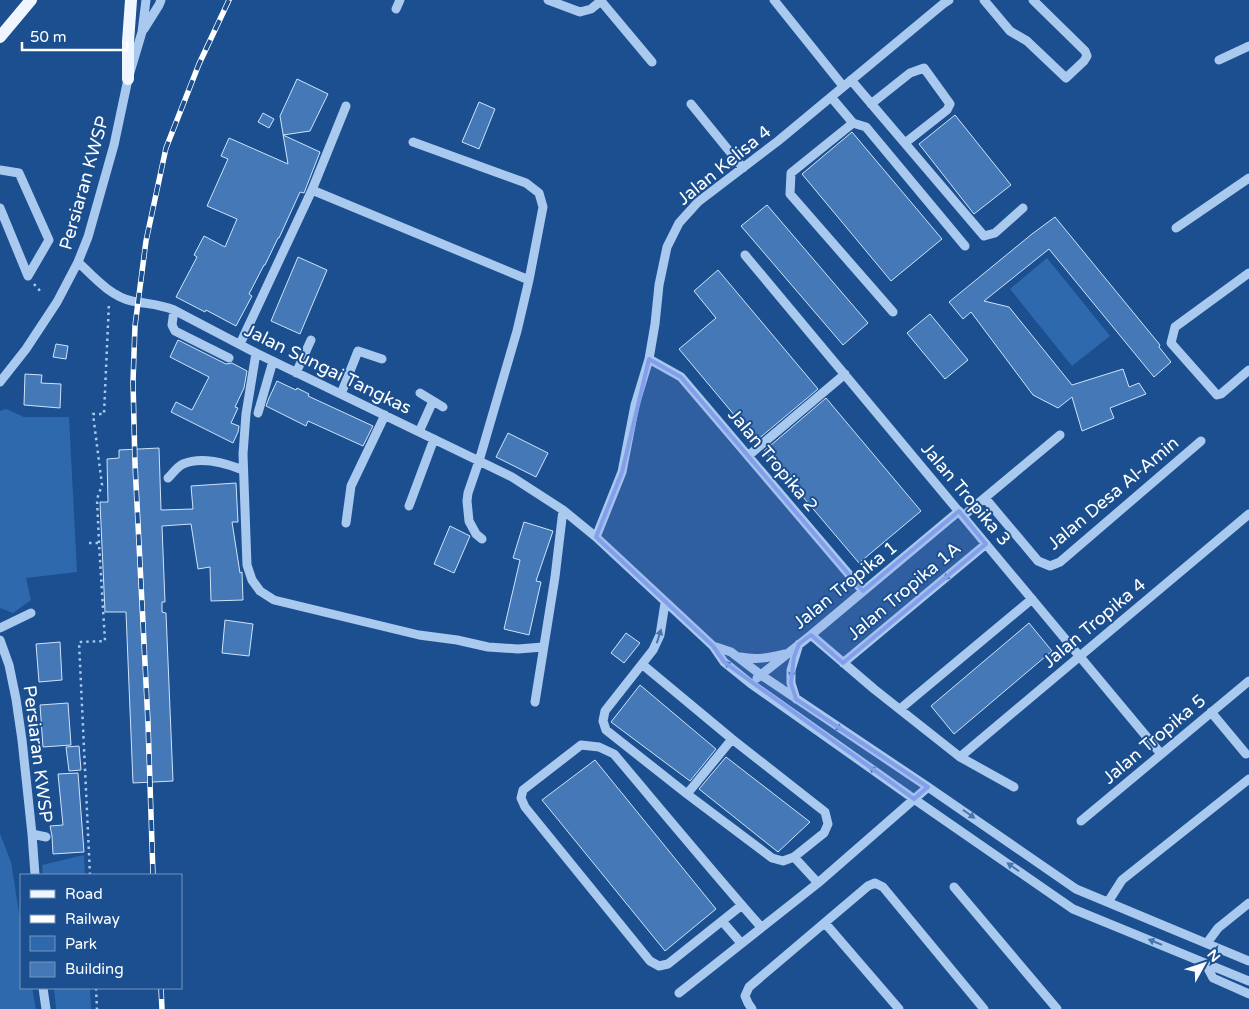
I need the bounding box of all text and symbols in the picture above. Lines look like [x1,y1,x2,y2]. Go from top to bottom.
scale bar [22,20,128,52]
text: 50 m [30,28,67,46]
street label: Persiaran KWSP [54,114,114,252]
street label: Jalan Kelisa 4 [673,120,775,210]
street label: Jalan Sungai Tangkas [241,319,415,419]
street label: Jalan Tropika 2 [724,404,822,516]
street label: Jalan Desa Al-Amin [1043,432,1183,554]
street label: Jalan Tropika 3 [917,438,1015,550]
street label: Jalan Tropika 1 [788,536,902,634]
street label: Jalan Tropika 1A [843,537,965,645]
one-way arrow [943,569,956,580]
street label: Jalan Tropika 4 [1038,574,1150,672]
one-way arrow [656,628,663,643]
one-way arrow [723,661,736,672]
one-way arrow [788,663,796,679]
street label: Persiaran KWSP [19,684,57,824]
street label: Jalan Tropika 5 [1098,690,1210,788]
one-way arrow [830,721,843,730]
one-way arrow [868,766,881,776]
one-way arrow [962,809,975,819]
one-way arrow [1006,862,1019,872]
legend [20,874,182,989]
text: Road [65,885,103,903]
text: Railway [65,910,120,928]
text: Park [65,935,97,953]
one-way arrow [1148,938,1162,946]
north arrow [1179,939,1229,989]
text: N [1203,946,1224,966]
text: Building [65,960,124,978]

